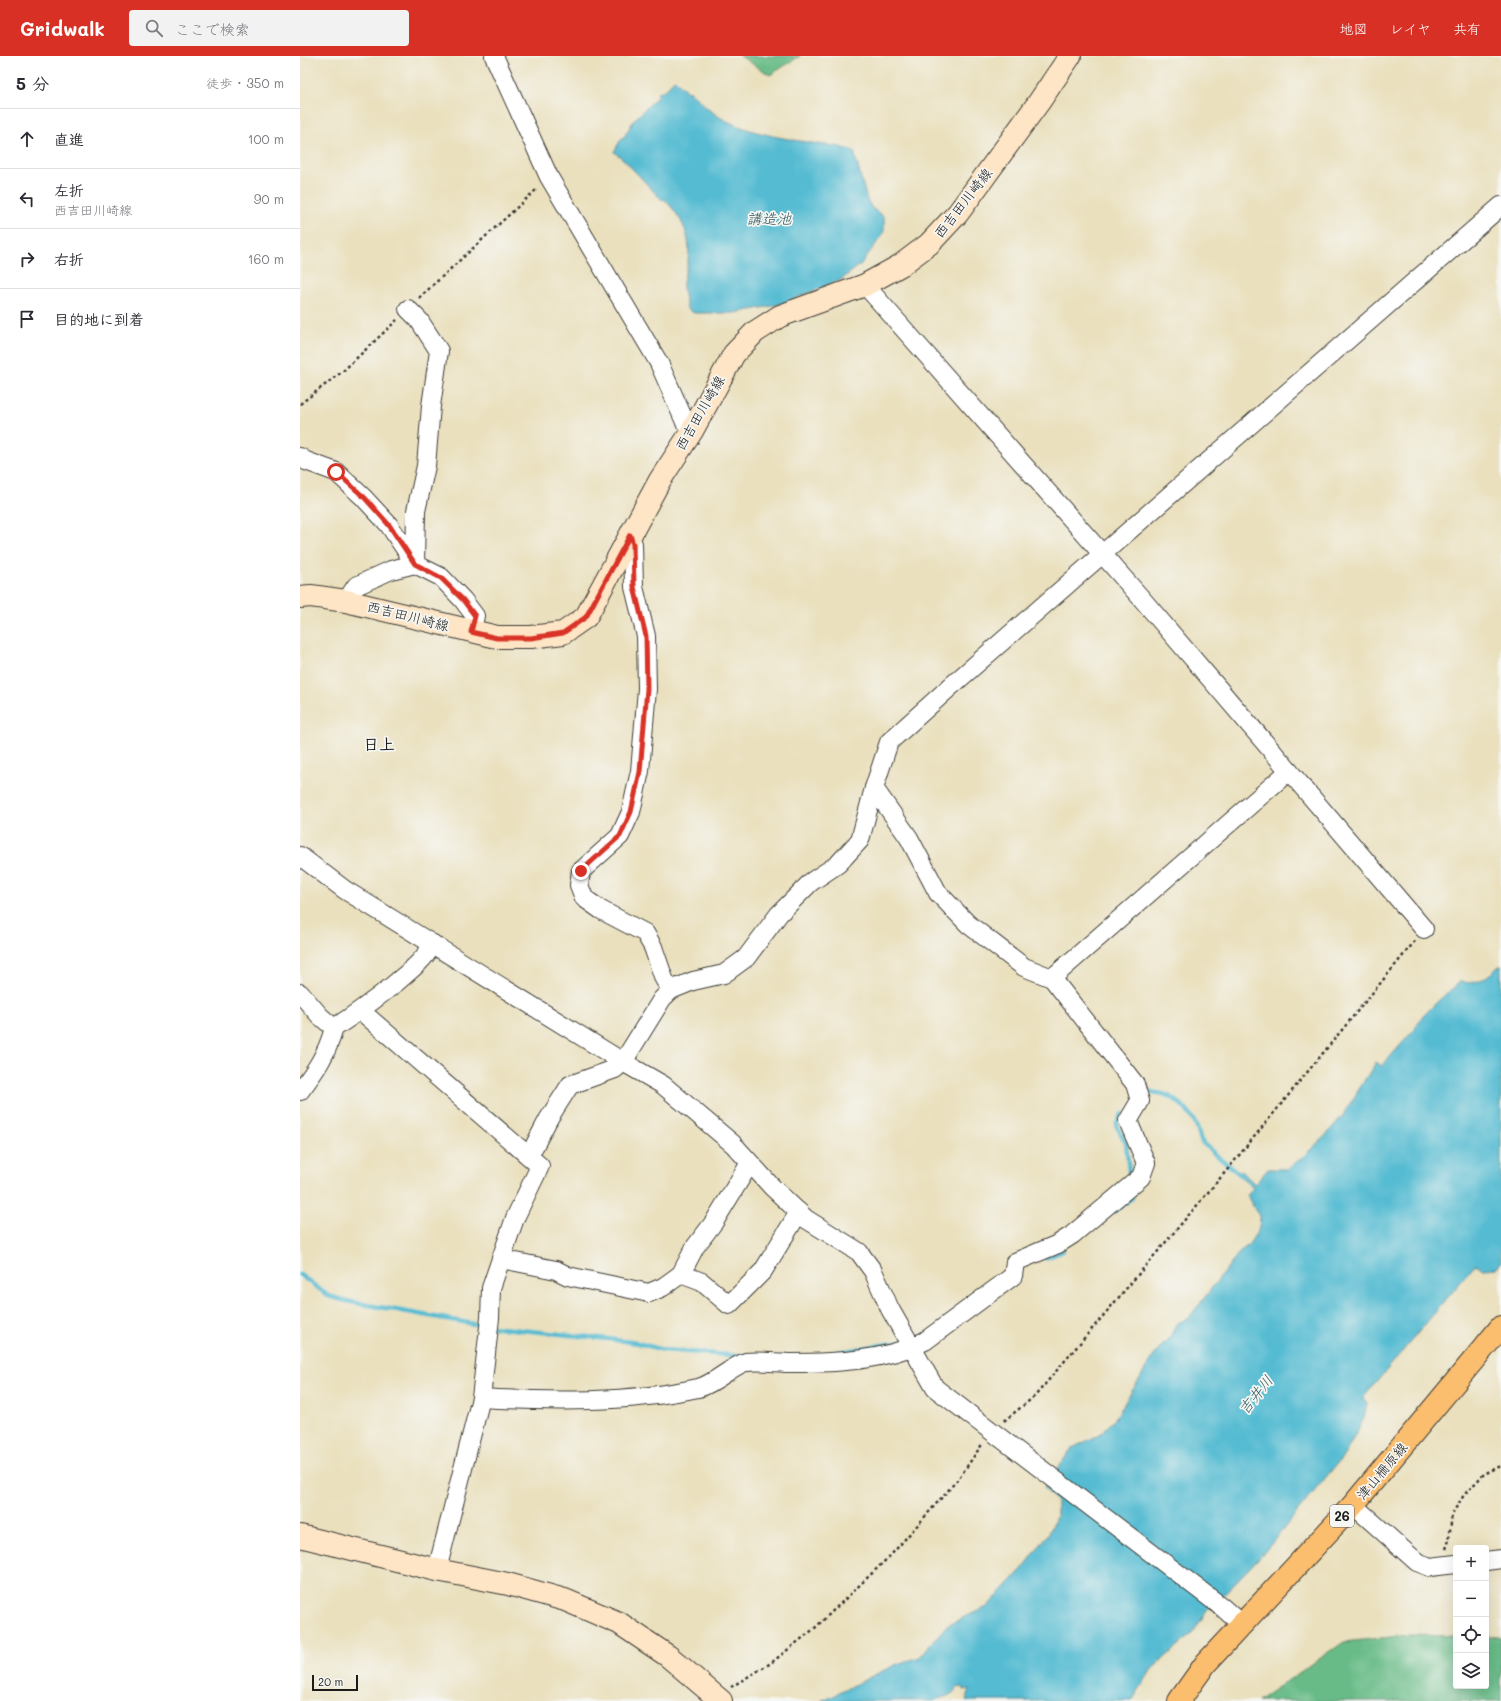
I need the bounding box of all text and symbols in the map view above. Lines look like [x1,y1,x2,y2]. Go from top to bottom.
search box [129,10,409,46]
text: Gridwalk [20,16,105,41]
icon: search [143,17,165,39]
text: ここで検索 [175,19,250,39]
text: 地図 [1340,19,1368,38]
text: レイヤ [1390,19,1431,38]
text: 共有 [1453,19,1481,38]
text: 5 分 [16,72,49,94]
text: 徒歩 · 350 m [206,74,284,91]
icon: ahead [16,128,38,150]
text: 直進 [54,129,84,149]
text: 100 m [248,130,284,147]
street label: 西吉田川崎線 [929,164,996,242]
text: 左折 [54,180,84,200]
icon: left [16,188,38,210]
text: 90 m [254,190,284,207]
text: 西吉田川崎線 [54,201,132,218]
water label: 講造池 [746,208,792,228]
icon: right [16,248,38,270]
text: 右折 [54,249,84,269]
text: 160 m [248,250,284,267]
icon: arrive [16,308,38,330]
text: 目的地に到着 [54,309,144,329]
street label: 西吉田川崎線 [670,372,729,454]
route start [327,463,345,481]
street label: 西吉田川崎線 [365,596,451,635]
district label: 日上 [363,733,395,754]
route end [572,862,590,880]
water label: 吉井川 [1233,1371,1277,1418]
street label: 津山柵原線 [1352,1438,1411,1504]
road number: 26 [1330,1505,1354,1527]
map controls [1453,1545,1489,1689]
button: + [1453,1545,1489,1581]
button: − [1453,1581,1489,1617]
button: locate [1453,1617,1489,1653]
button: layers [1453,1653,1489,1689]
scale bar [312,1673,358,1692]
text: 20 m [318,1674,343,1689]

